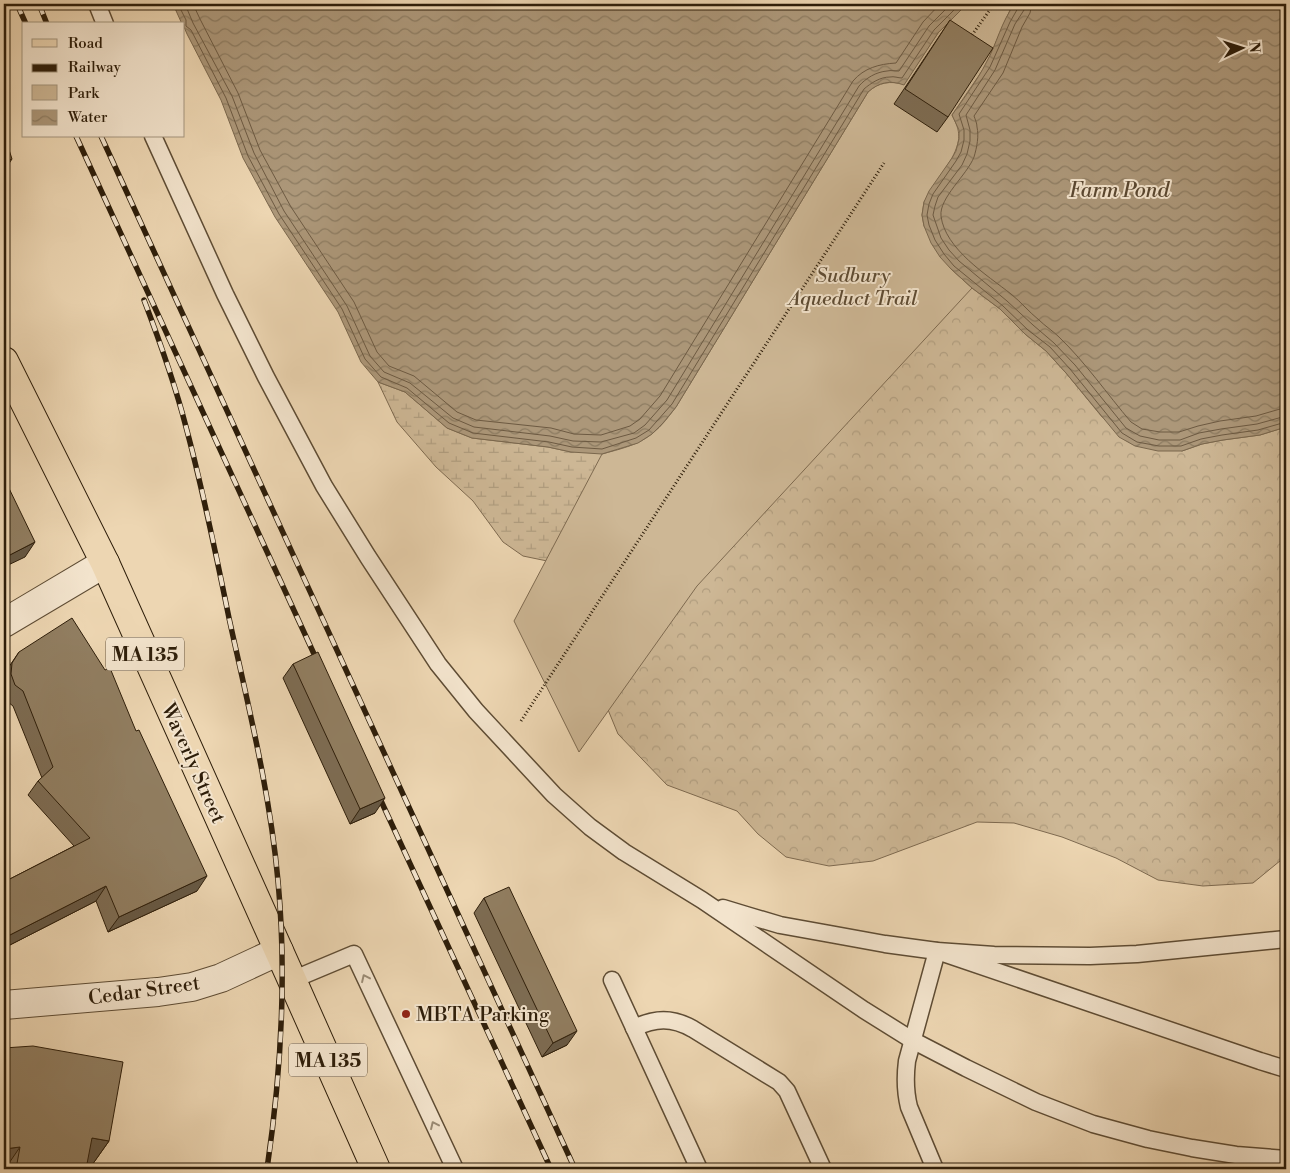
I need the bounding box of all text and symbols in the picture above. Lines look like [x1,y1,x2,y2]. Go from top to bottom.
legend [22,22,185,138]
north arrow [1218,22,1268,72]
text: Road [68,34,103,53]
text: N [1245,41,1263,53]
text: Railway [68,58,122,77]
text: Park [68,84,100,103]
text: Water [67,108,108,127]
water label: Farm Pond [1069,178,1171,204]
park label: Sudbury Aqueduct Trail [787,264,918,312]
road number: MA 135 [106,638,184,671]
street label: Waverly Street [155,699,230,828]
street label: Cedar Street [87,971,202,1012]
one-way arrow [361,974,371,983]
place label: MBTA Parking [416,1003,550,1028]
marker: MBTA Parking [400,1008,412,1020]
road number: MA 135 [289,1044,367,1076]
one-way arrow [430,1121,440,1130]

